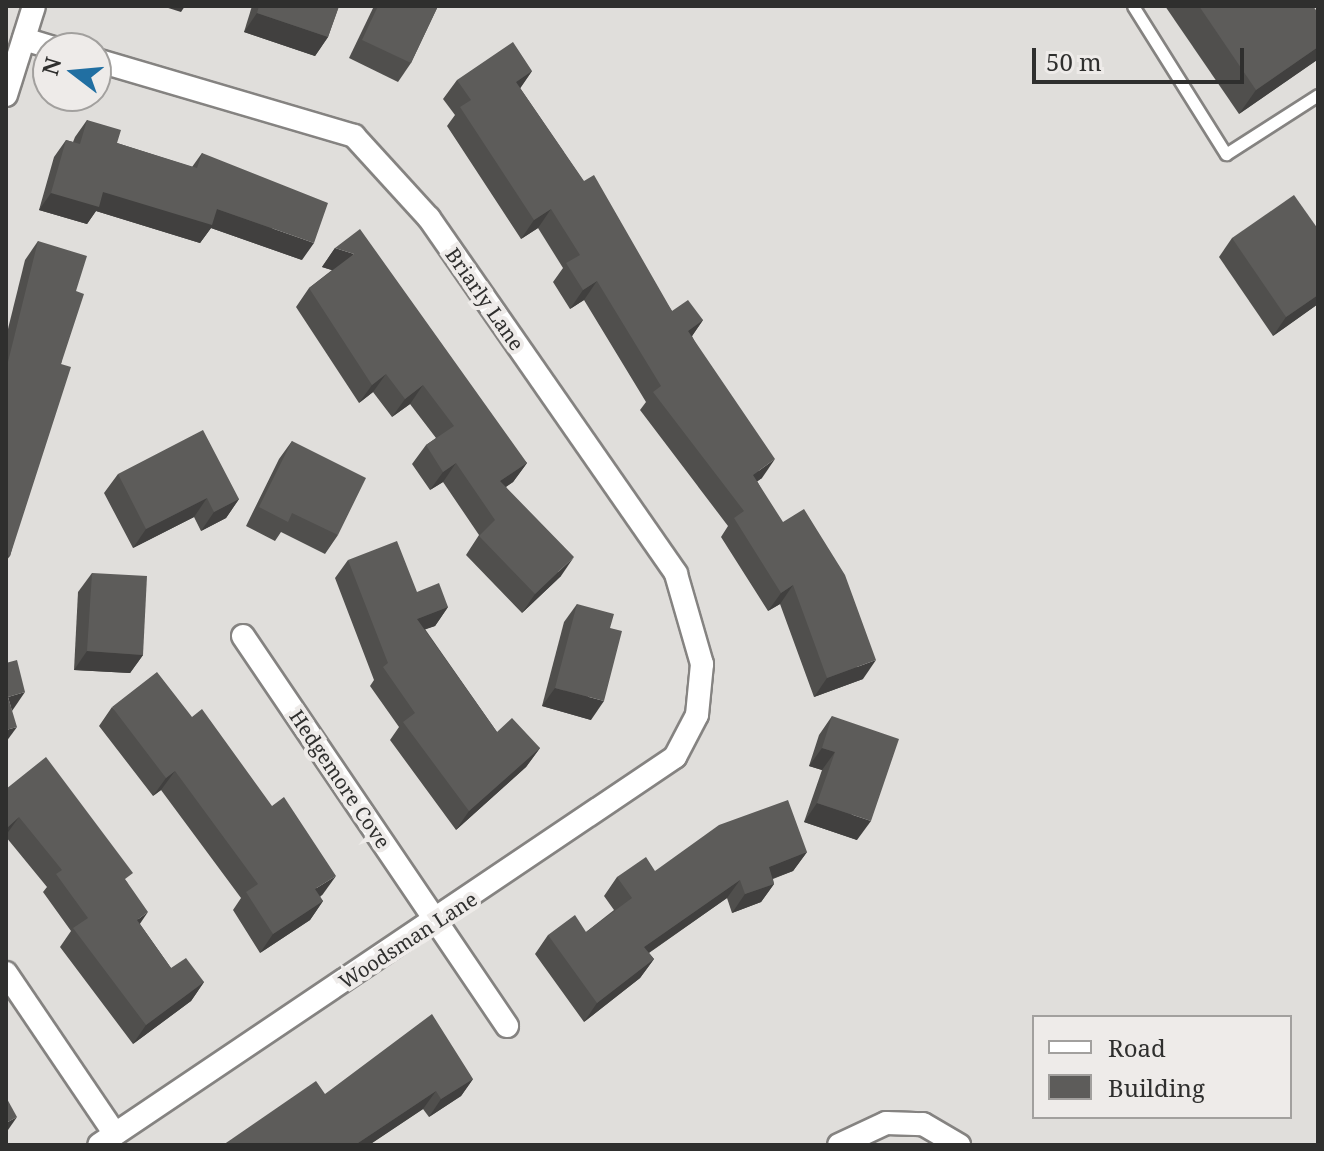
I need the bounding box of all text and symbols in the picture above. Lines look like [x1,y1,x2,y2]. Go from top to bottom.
north arrow [32,32,112,112]
scale bar [1036,32,1248,82]
text: 50 m [1046,45,1102,78]
text: N [34,53,68,78]
street label: Briarly Lane [441,243,529,355]
street label: Hedgemore Cove [285,705,395,853]
street label: Woodsman Lane [334,886,482,994]
legend [1032,1015,1292,1119]
text: Road [1108,1031,1166,1064]
text: Building [1108,1071,1205,1104]

